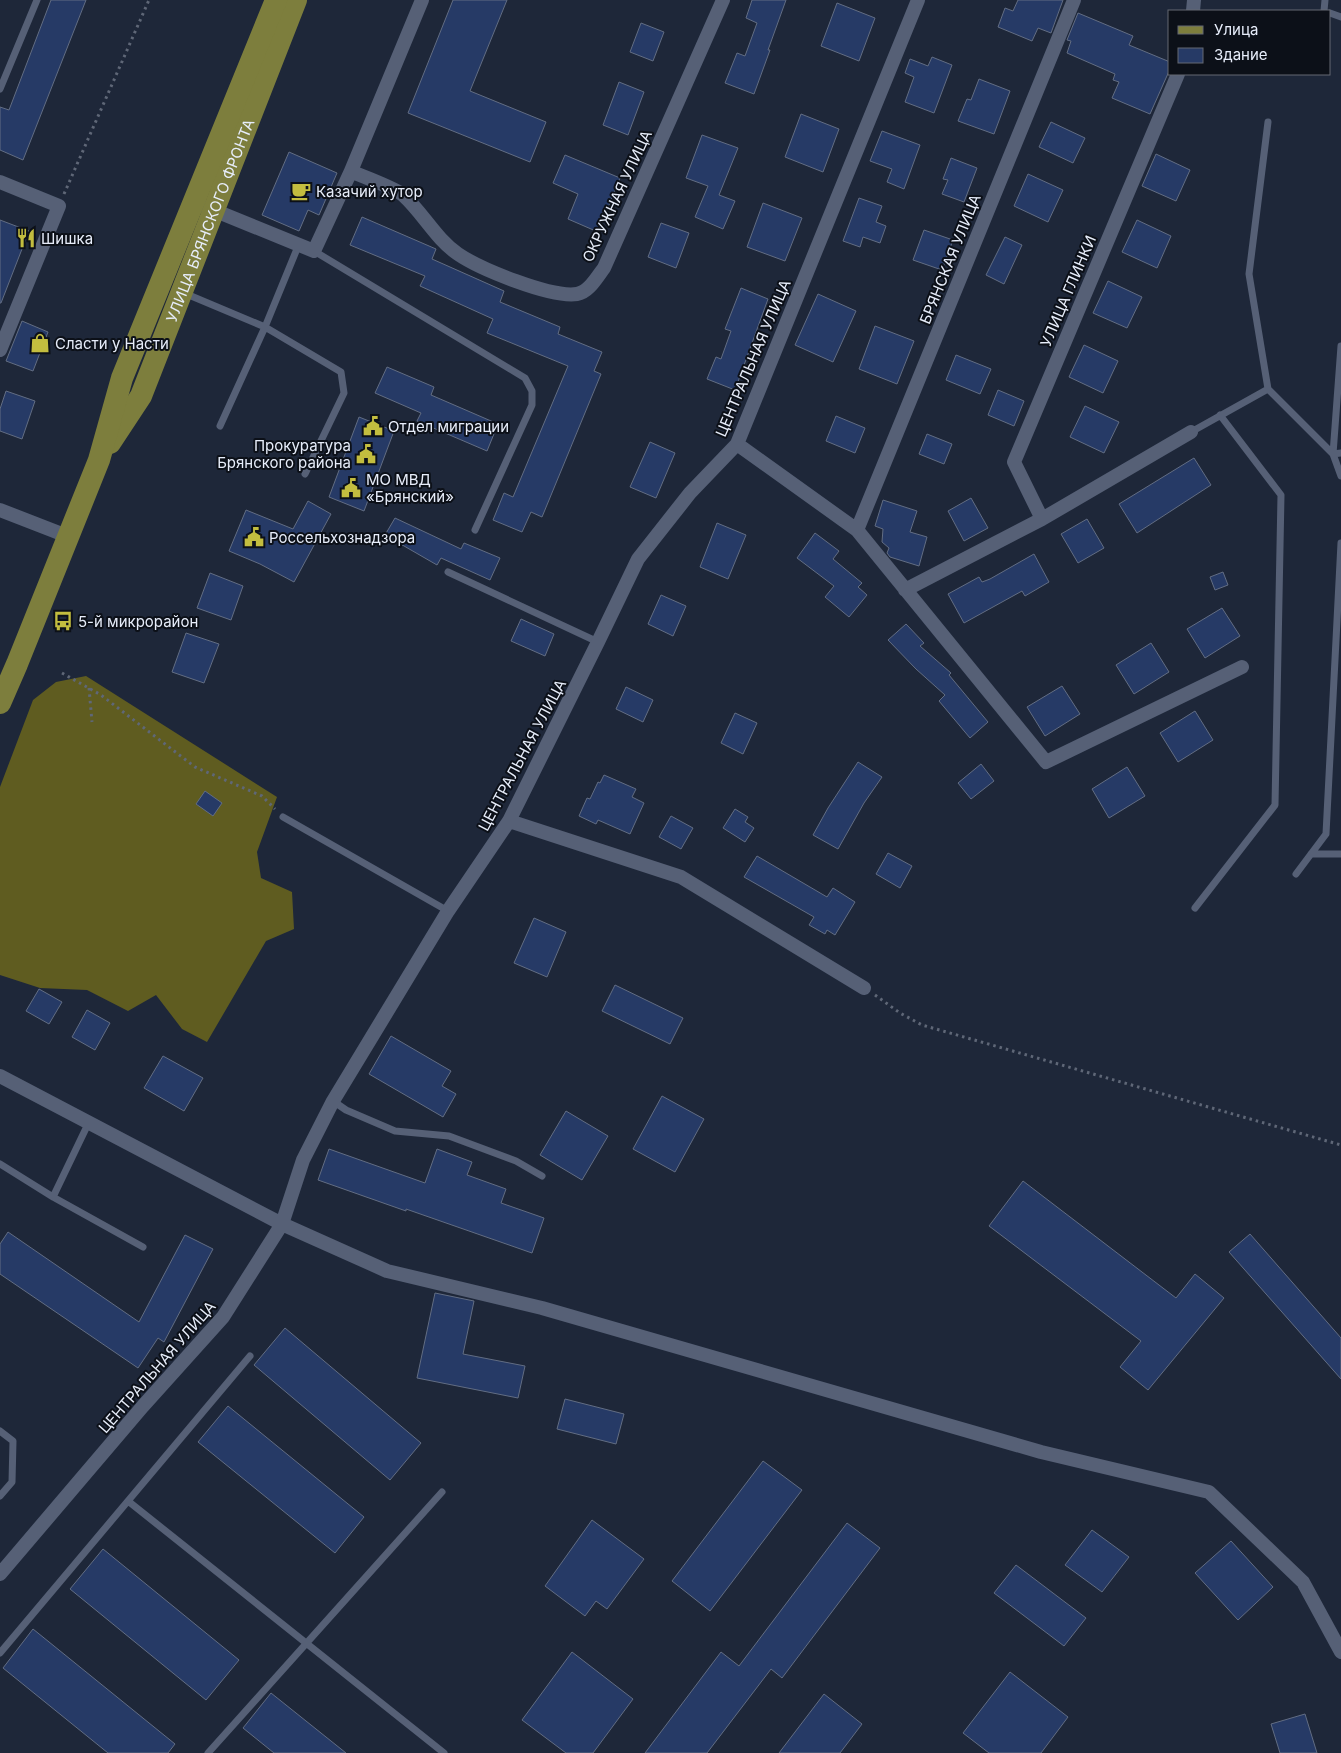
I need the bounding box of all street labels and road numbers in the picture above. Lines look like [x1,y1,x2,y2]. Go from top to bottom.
street label: УЛИЦА БРЯНСКОГО ФРОНТА [161,116,258,325]
street label: ОКРУЖНАЯ УЛИЦА [578,127,656,265]
street label: БРЯНСКАЯ УЛИЦА [915,191,985,327]
street label: УЛИЦА ГЛИНКИ [1036,233,1100,349]
street label: ЦЕНТРАЛЬНАЯ УЛИЦА [711,277,795,439]
street label: ЦЕНТРАЛЬНАЯ УЛИЦА [474,676,570,834]
street label: ЦЕНТРАЛЬНАЯ УЛИЦА [94,1297,220,1437]

